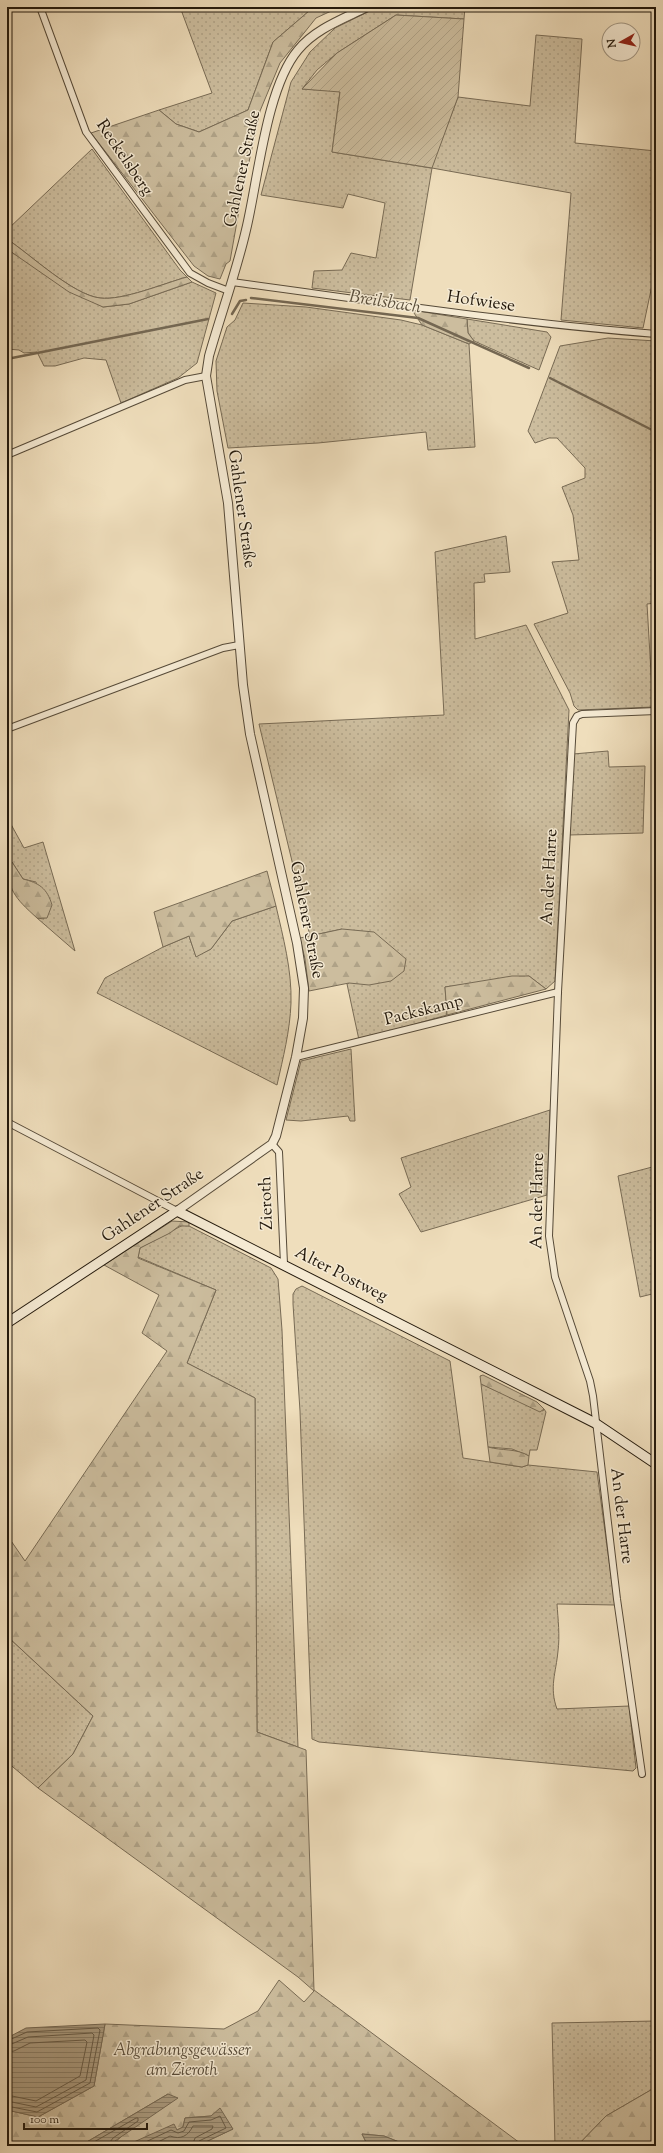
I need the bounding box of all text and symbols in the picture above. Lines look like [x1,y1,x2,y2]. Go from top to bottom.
north arrow [601,22,641,62]
text: N [604,38,621,50]
street label: Gahlener Straße [219,108,267,230]
street label: Reckelsberg [90,115,158,201]
water label: Breilsbach [347,284,423,322]
street label: Hofwiese [445,285,517,319]
street label: Gahlener Straße [221,448,261,570]
street label: An der Harre [535,828,565,926]
street label: Gahlener Straße [283,859,329,981]
street label: Packskamp [382,990,466,1032]
street label: An der Harre [525,1152,551,1249]
street label: Gahlener Straße [97,1163,209,1249]
street label: Zieroth [254,1176,280,1230]
street label: Alter Postweg [290,1241,392,1309]
street label: An der Harre [603,1467,639,1565]
park label: Abgrabungsgewässer am Zieroth [113,2039,251,2083]
scale bar [24,2105,147,2131]
text: 100 m [30,2111,59,2129]

